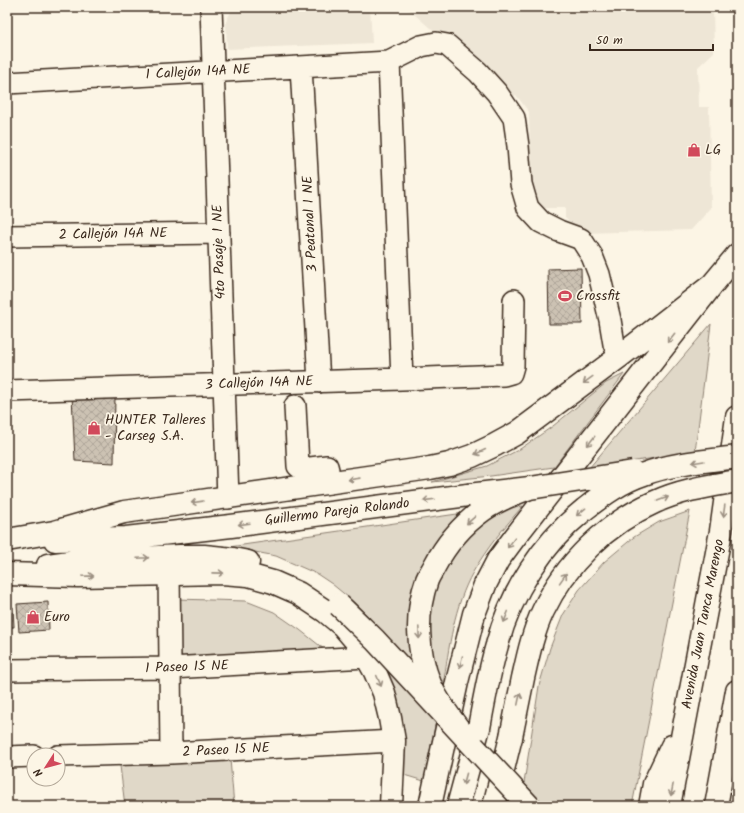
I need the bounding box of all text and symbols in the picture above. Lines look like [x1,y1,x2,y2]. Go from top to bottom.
scale bar [590,26,713,52]
text: 50 m [596,31,623,50]
street label: 1 Callejón 14A NE [145,58,252,86]
place label: LG [705,139,721,161]
shop icon: LG [686,142,702,158]
street label: 3 Peatonal 1 NE [296,174,324,273]
street label: 4to Pasaje 1 NE [206,203,232,300]
street label: 2 Callejón 14A NE [58,222,168,246]
place label: Crossfit [576,285,621,307]
sports icon: Crossfit [557,288,573,304]
one-way arrow [667,333,675,344]
street label: 3 Callejón 14A NE [204,370,314,396]
one-way arrow [583,376,594,384]
place label: HUNTER Talleres - Carseg S.A. [105,409,206,447]
shop icon: HUNTER Talleres - Carseg S.A. [86,420,102,436]
one-way arrow [586,435,595,446]
one-way arrow [474,449,486,456]
one-way arrow [692,458,705,466]
one-way arrow [348,475,361,483]
street label: Guillermo Pareja Rolando [263,492,411,532]
one-way arrow [657,494,669,502]
one-way arrow [423,496,436,504]
one-way arrow [191,498,204,506]
one-way arrow [720,504,728,517]
one-way arrow [576,508,587,517]
one-way arrow [466,515,477,524]
one-way arrow [238,520,251,528]
one-way arrow [507,537,515,548]
street label: Avenida Juan Tanca Marengo [676,537,730,711]
one-way arrow [136,554,149,561]
one-way arrow [211,569,224,577]
one-way arrow [81,572,94,579]
one-way arrow [559,573,567,584]
place label: Euro [44,606,70,628]
shop icon: Euro [25,609,41,625]
one-way arrow [502,610,510,622]
one-way arrow [415,626,423,639]
street label: 1 Paseo 15 NE [145,655,230,679]
one-way arrow [457,655,465,668]
one-way arrow [376,675,384,687]
one-way arrow [515,693,523,706]
street label: 2 Paseo 15 NE [182,737,271,763]
north arrow [26,747,66,787]
text: N [29,764,48,780]
one-way arrow [461,772,468,785]
one-way arrow [668,783,676,796]

